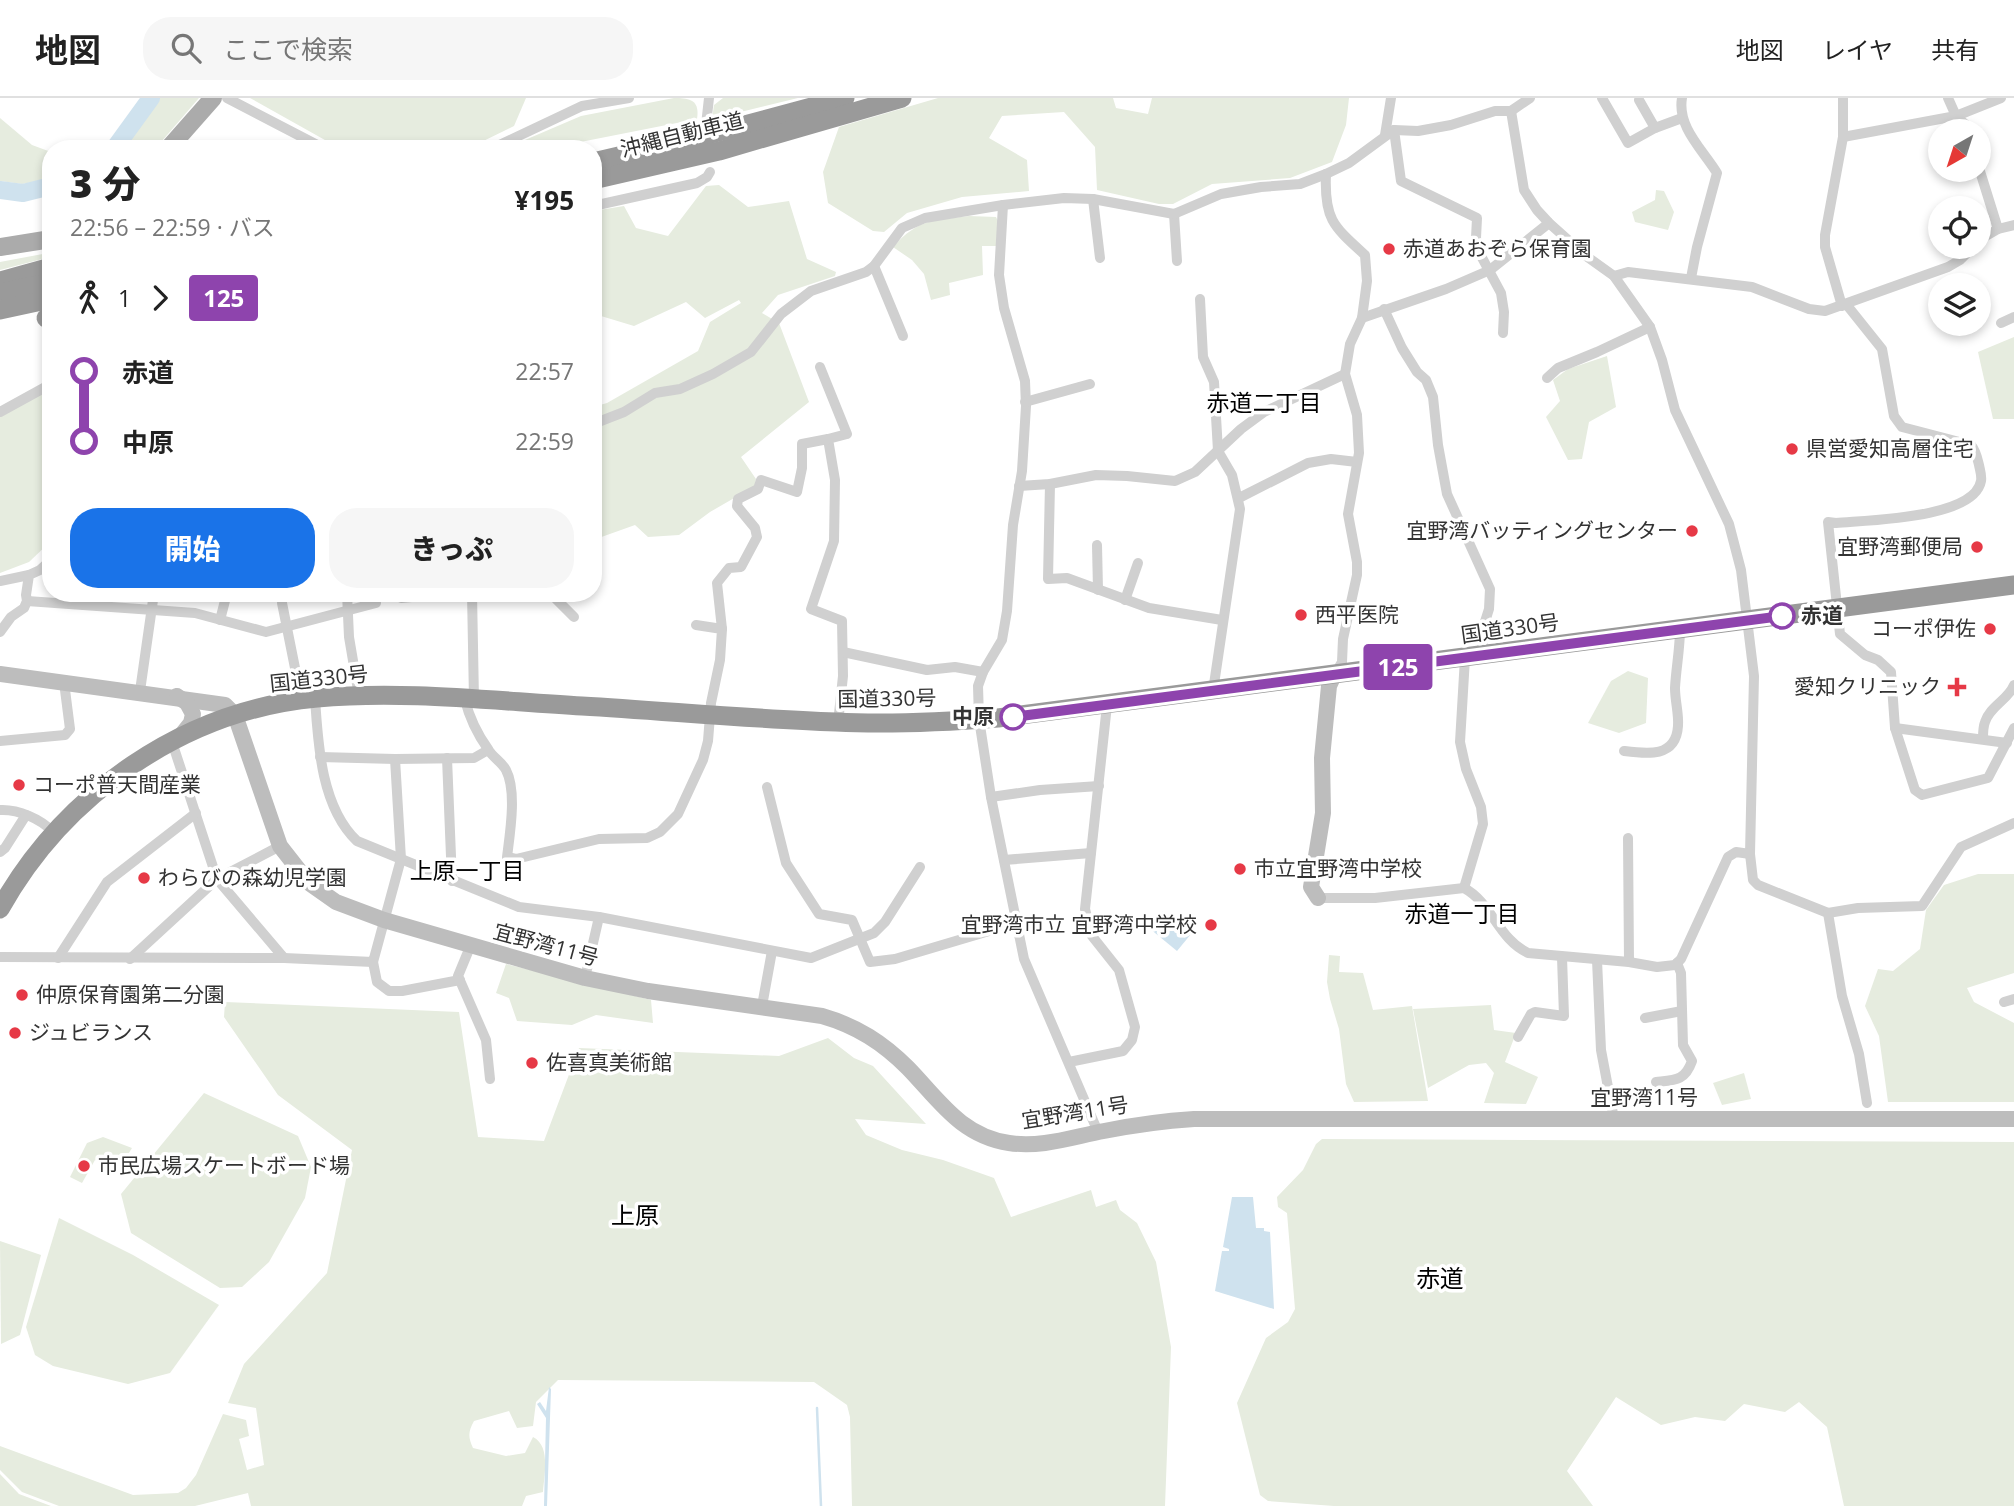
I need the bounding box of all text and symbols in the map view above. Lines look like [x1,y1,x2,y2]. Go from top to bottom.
search box [143,17,633,80]
text: 地図 [35,27,101,72]
icon: search [167,29,205,67]
text: ここで検索 [223,31,353,67]
text: 地図 [1736,33,1784,66]
text: レイヤ [1822,33,1893,66]
text: 共有 [1931,33,1979,66]
street label: 沖縄自動車道 [617,105,746,163]
north arrow [1928,119,1992,182]
map controls [1928,119,1991,336]
text: 3 分 [70,157,140,209]
text: ¥195 [515,182,574,218]
button: locate [1928,196,1991,259]
text: 22:56 – 22:59 · バス [70,211,275,243]
place label: 赤道あおぞら保育園 [1403,234,1592,262]
marker: 赤道あおぞら保育園 [1381,241,1397,257]
button: layers [1928,273,1991,336]
icon: walk [70,279,108,317]
icon: forward [141,279,179,317]
text: 125 [203,281,244,314]
text: 1 [118,282,131,314]
text: 赤道 [122,354,174,390]
text: 22:57 [515,355,574,387]
district label: 赤道二丁目 [1207,386,1322,418]
text: 中原 [122,424,174,460]
text: 22:59 [515,425,574,457]
place label: 県営愛知高層住宅 [1806,434,1974,462]
marker: 県営愛知高層住宅 [1784,441,1800,457]
button: 開始 [70,508,315,588]
button: きっぷ [329,508,574,588]
place label: 宜野湾バッティングセンター [1406,516,1678,544]
marker: 宜野湾バッティングセンター [1684,523,1700,539]
place label: 宜野湾郵便局 [1837,532,1963,560]
marker: 宜野湾郵便局 [1969,539,1985,555]
place label: 西平医院 [1315,600,1399,628]
place label: 赤道 [1801,601,1843,629]
marker: 赤道 [1769,603,1795,629]
marker: 西平医院 [1293,607,1309,623]
street label: 国道330号 [1459,607,1561,649]
place label: コーポ伊佐 [1871,614,1976,642]
marker: コーポ伊佐 [1982,621,1998,637]
line badge: 125 [1358,644,1438,690]
text: 125 [1377,650,1419,683]
street label: 国道330号 [268,659,370,697]
place label: 愛知クリニック [1794,672,1941,700]
marker: 愛知クリニック [1947,677,1967,697]
street label: 国道330号 [837,683,937,713]
place label: 中原 [952,702,994,730]
marker: 中原 [1000,704,1026,730]
place label: コーポ普天間産業 [33,770,201,798]
marker: コーポ普天間産業 [11,777,27,793]
district label: 上原一丁目 [410,854,525,886]
place label: 市立宜野湾中学校 [1254,854,1422,882]
marker: 市立宜野湾中学校 [1232,861,1248,877]
place label: わらびの森幼児学園 [158,863,347,891]
marker: わらびの森幼児学園 [136,870,152,886]
district label: 赤道一丁目 [1405,897,1520,929]
place label: 宜野湾市立 宜野湾中学校 [961,910,1197,938]
street label: 宜野湾11号 [490,917,602,972]
marker: 宜野湾市立 宜野湾中学校 [1203,917,1219,933]
place label: 仲原保育園第二分園 [36,980,225,1008]
marker: 仲原保育園第二分園 [14,987,30,1003]
place label: ジュビランス [29,1018,153,1046]
marker: ジュビランス [7,1025,23,1041]
place label: 佐喜真美術館 [546,1048,672,1076]
marker: 佐喜真美術館 [524,1055,540,1071]
street label: 宜野湾11号 [1590,1083,1698,1111]
street label: 宜野湾11号 [1019,1090,1130,1134]
place label: 市民広場スケートボード場 [98,1151,350,1179]
marker: 市民広場スケートボード場 [76,1158,92,1174]
district label: 上原 [611,1198,659,1231]
district label: 赤道 [1416,1261,1464,1294]

